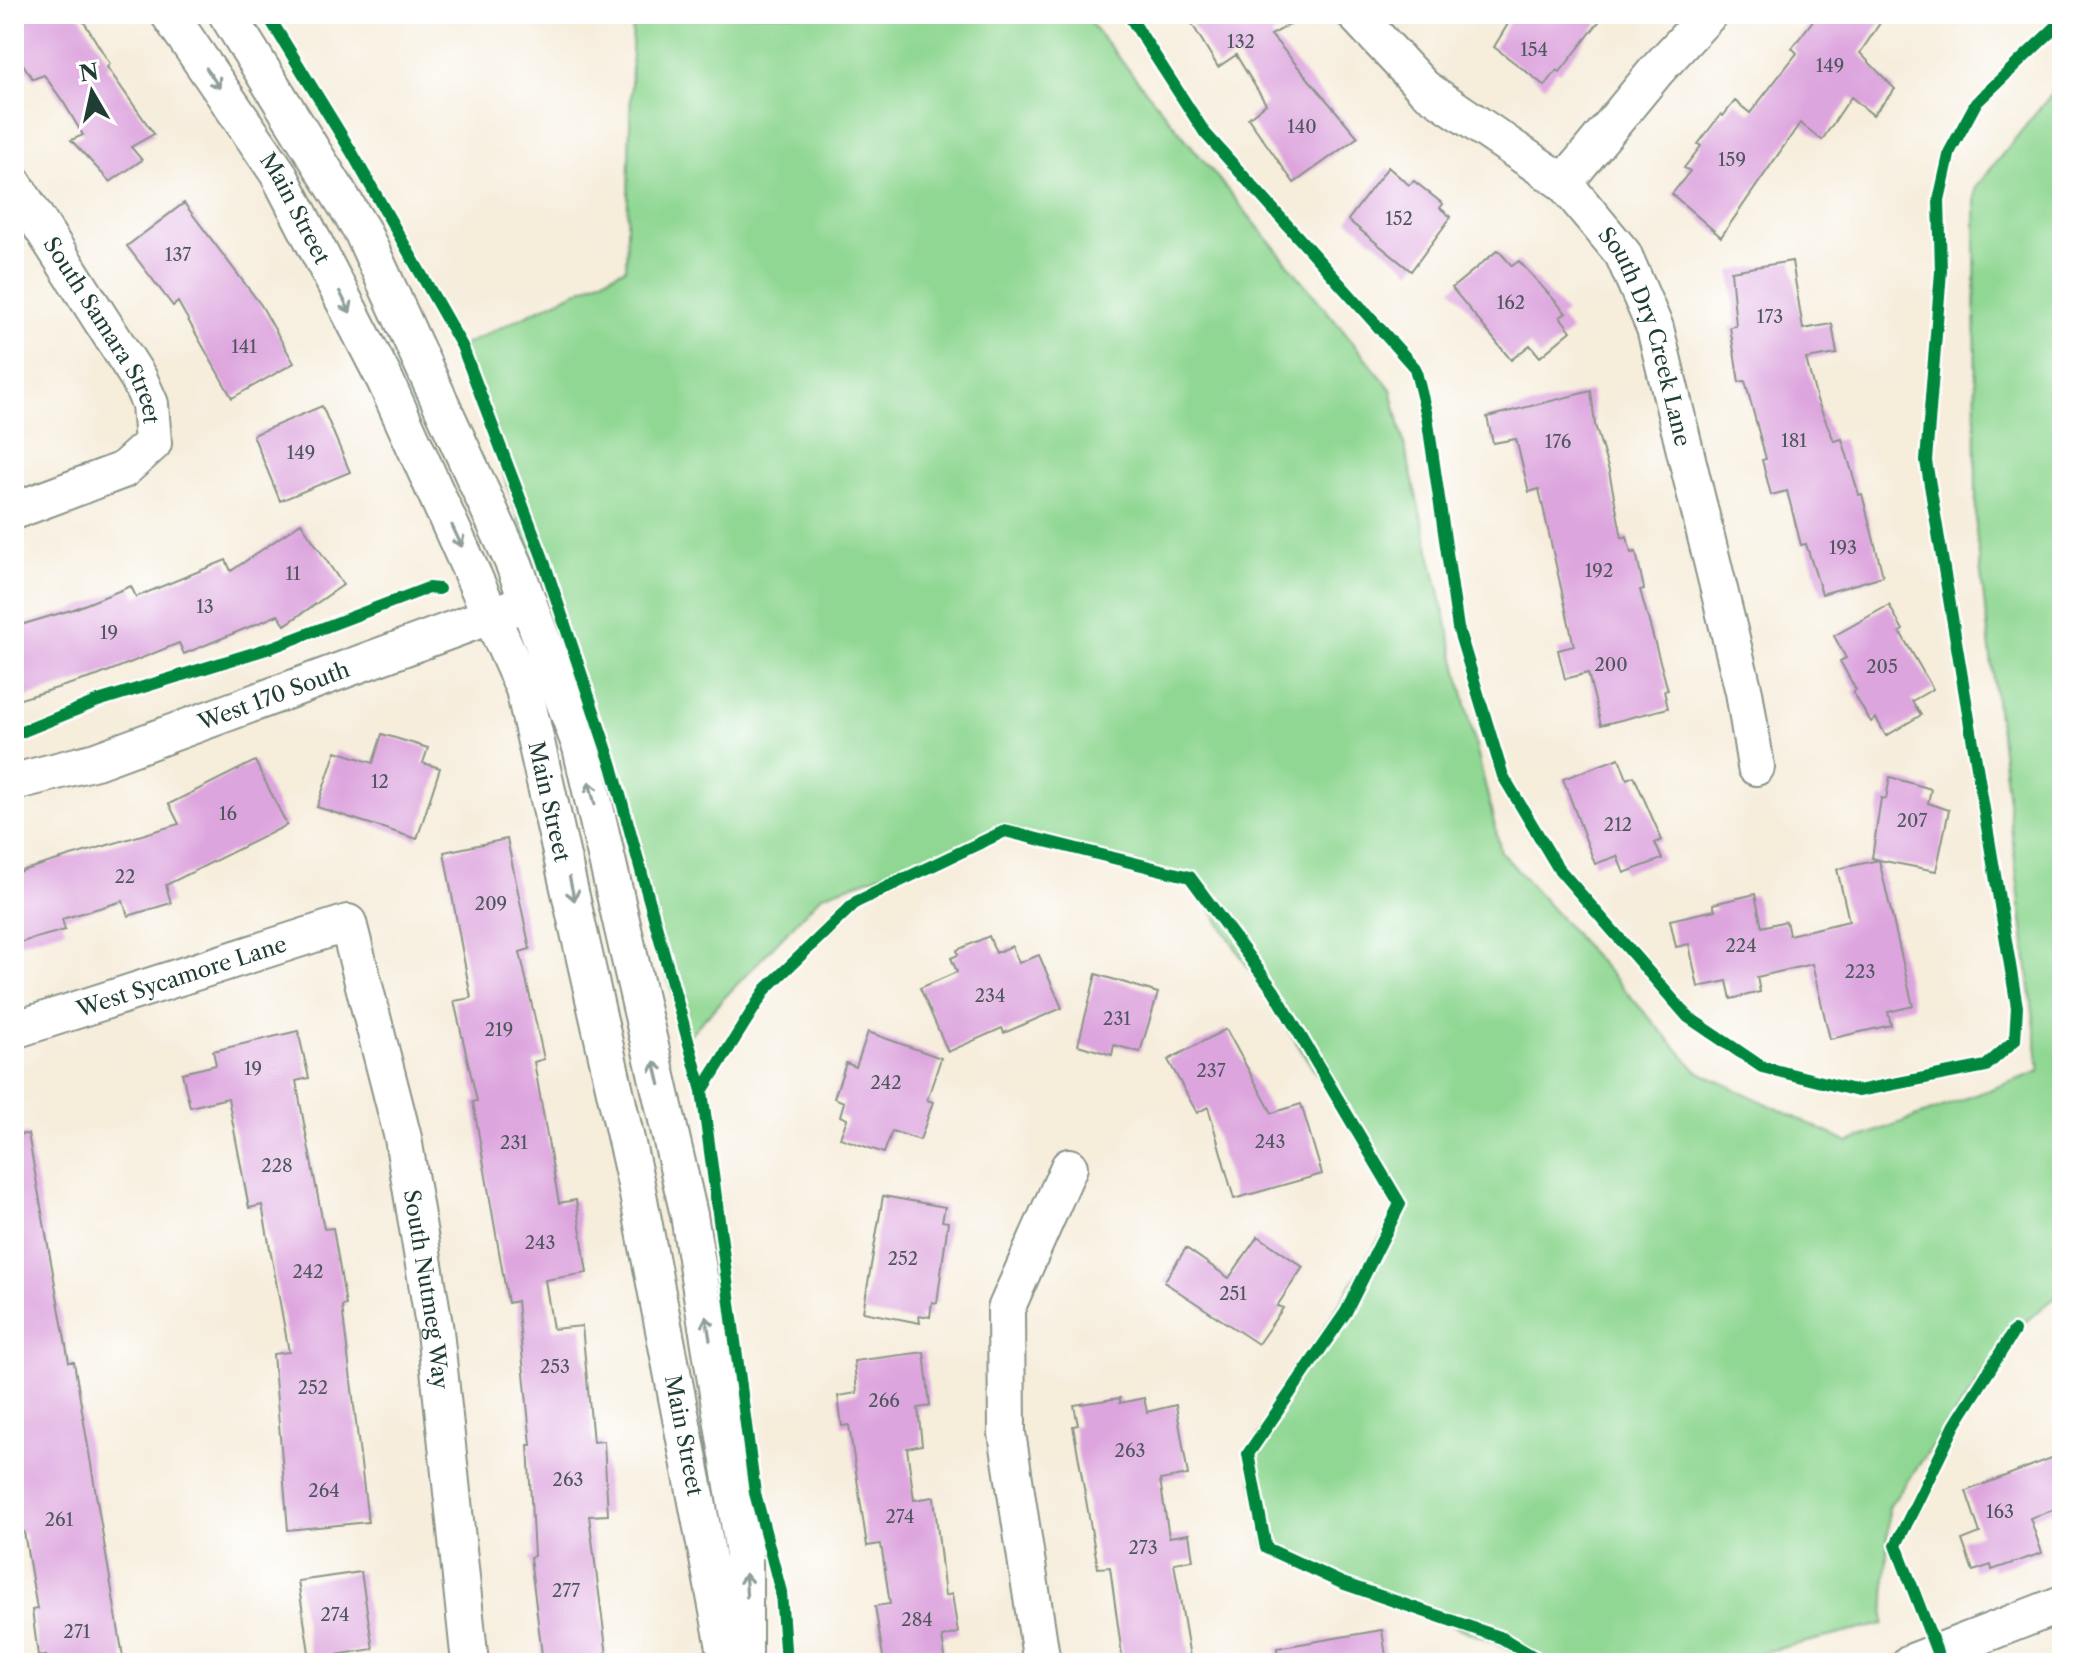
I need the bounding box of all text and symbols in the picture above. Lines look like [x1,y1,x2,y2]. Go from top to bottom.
house number: 132 [1227,31,1255,53]
house number: 154 [1520,39,1548,61]
north arrow [52,52,132,132]
house number: 149 [1816,55,1844,77]
text: N [77,58,101,88]
one-way arrow [205,67,221,89]
house number: 140 [1287,116,1317,138]
street label: Main Street [254,148,336,269]
house number: 159 [1718,149,1746,171]
house number: 152 [1385,208,1413,230]
street label: South Dry Creek Lane [1592,222,1696,449]
street label: South Samara Street [37,232,164,425]
house number: 137 [165,244,191,266]
one-way arrow [337,290,353,313]
house number: 162 [1497,292,1525,314]
house number: 173 [1757,306,1783,328]
house number: 141 [231,336,257,358]
house number: 181 [1781,430,1807,452]
house number: 176 [1545,431,1571,453]
house number: 149 [287,442,315,464]
one-way arrow [450,524,465,548]
house number: 193 [1829,537,1857,559]
house number: 192 [1585,560,1613,582]
house number: 11 [285,563,301,585]
house number: 13 [196,596,214,618]
house number: 19 [100,622,118,644]
house number: 200 [1594,654,1628,676]
street label: West 170 South [193,656,354,737]
house number: 205 [1866,656,1898,678]
street label: Main Street [522,739,576,865]
house number: 12 [371,771,389,793]
one-way arrow [583,780,598,806]
house number: 16 [219,803,237,825]
house number: 207 [1897,810,1927,832]
house number: 212 [1604,814,1632,836]
house number: 22 [115,866,135,888]
one-way arrow [565,875,580,901]
house number: 209 [475,893,507,915]
street label: West Sycamore Lane [72,931,290,1023]
house number: 224 [1725,935,1757,957]
house number: 223 [1845,961,1875,983]
house number: 234 [975,985,1005,1007]
house number: 231 [1103,1008,1131,1030]
house number: 219 [485,1019,513,1041]
house number: 19 [244,1058,262,1080]
house number: 237 [1196,1060,1226,1082]
one-way arrow [649,1061,664,1087]
house number: 242 [870,1072,902,1094]
house number: 243 [1255,1131,1285,1153]
house number: 231 [500,1132,528,1154]
house number: 228 [261,1155,293,1177]
street label: South Nutmeg Way [398,1188,454,1391]
house number: 243 [525,1232,555,1254]
house number: 252 [888,1248,918,1270]
house number: 242 [292,1261,324,1283]
house number: 251 [1219,1283,1247,1305]
one-way arrow [699,1316,714,1341]
house number: 253 [540,1356,570,1378]
street label: Main Street [659,1373,709,1498]
house number: 252 [298,1377,328,1399]
house number: 266 [868,1390,900,1412]
house number: 263 [1115,1440,1145,1462]
house number: 263 [553,1469,583,1491]
house number: 264 [308,1480,340,1502]
house number: 163 [1986,1501,2014,1523]
house number: 274 [885,1506,915,1528]
house number: 261 [45,1509,74,1531]
house number: 273 [1128,1537,1158,1559]
one-way arrow [738,1572,753,1599]
house number: 277 [552,1580,580,1602]
house number: 274 [320,1604,350,1626]
house number: 284 [901,1609,933,1631]
house number: 271 [64,1621,91,1643]

